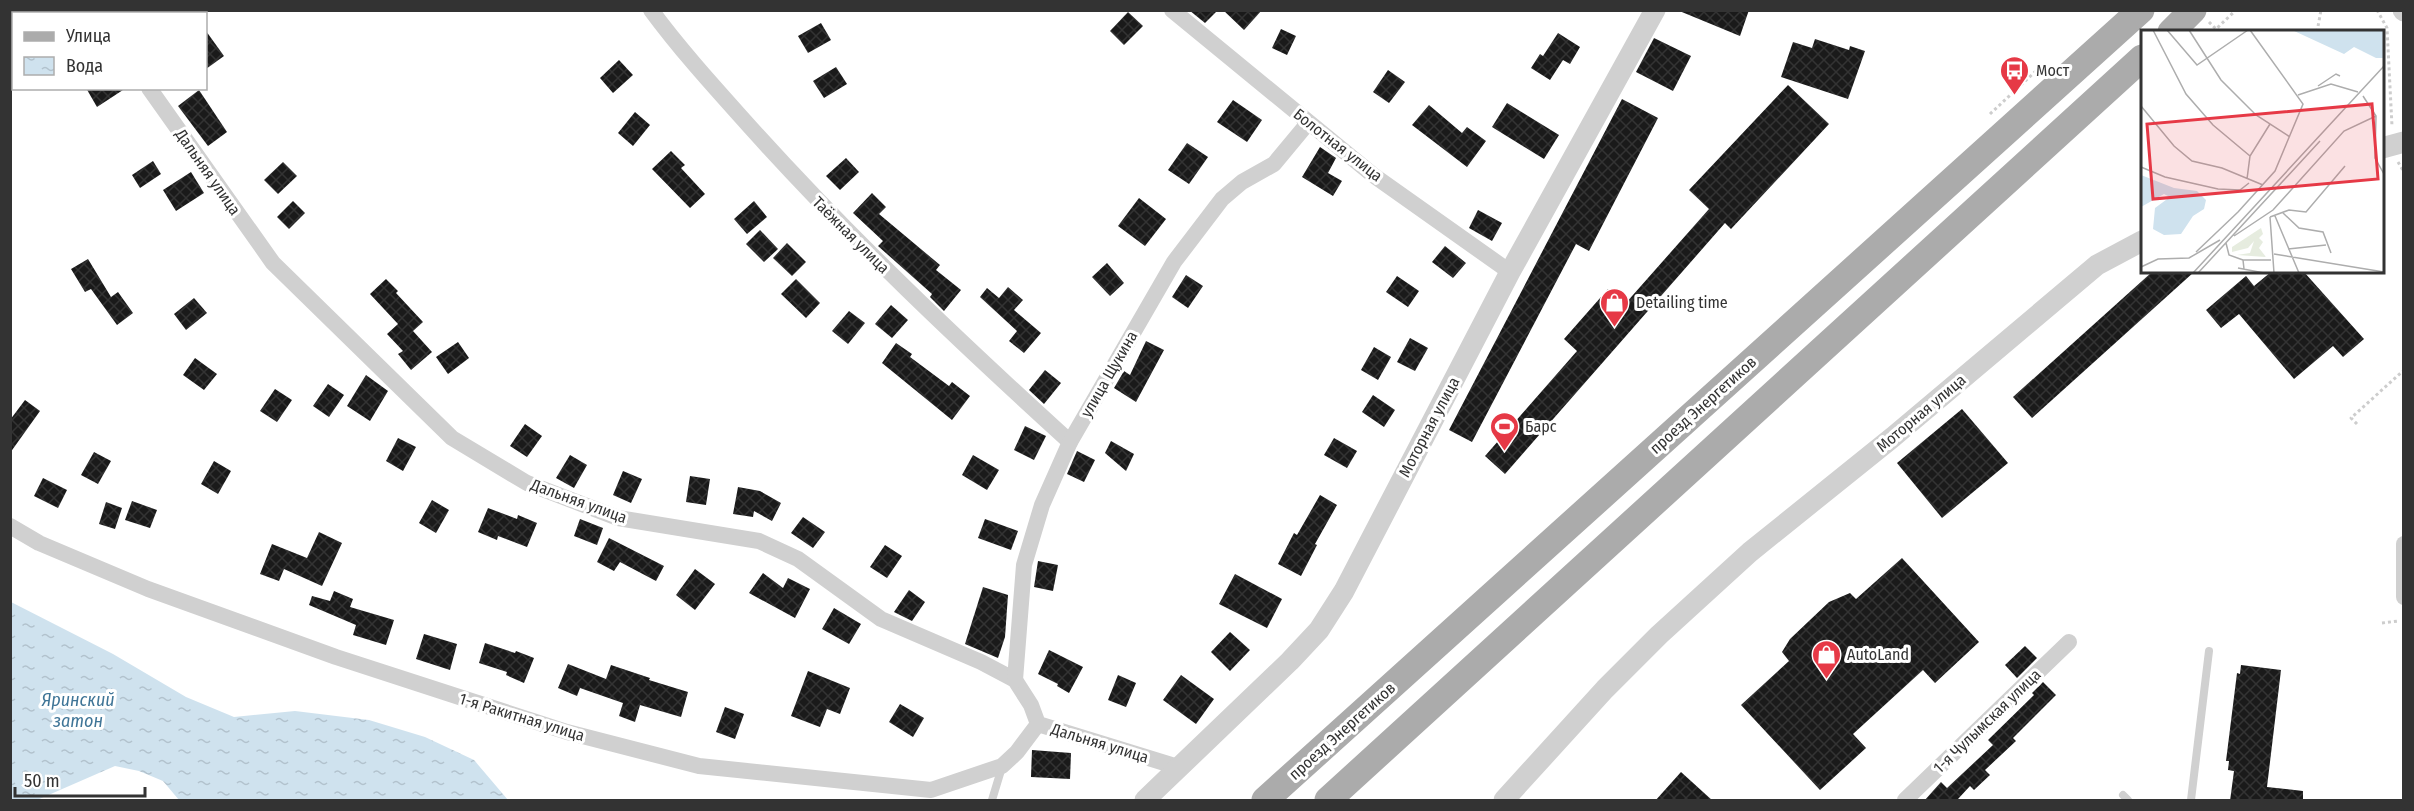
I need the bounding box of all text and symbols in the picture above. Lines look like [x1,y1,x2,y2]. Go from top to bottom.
legend [12,12,207,90]
text: Улица [65,25,111,47]
inset map [2141,30,2384,273]
bus stop icon: Мост [1999,54,2031,96]
text: Вода [66,55,103,77]
place label: Мост [2036,61,2070,80]
street label: Болотная улица [1290,104,1386,186]
street label: Дальняя улица [171,125,245,219]
street label: Таёжная улица [809,193,893,277]
shop icon: Detailing time [1599,286,1631,328]
place label: Detailing time [1636,293,1728,312]
street label: улица Щукина [1077,327,1141,421]
street label: проезд Энергетиков [1646,352,1760,458]
street label: Моторная улица [1873,370,1970,456]
street label: Моторная улица [1395,374,1463,480]
sports icon: Барс [1488,410,1520,452]
place label: Барс [1525,417,1557,436]
street label: Дальняя улица [528,475,630,527]
shop icon: AutoLand [1810,638,1842,680]
place label: AutoLand [1847,645,1909,664]
street label: 1-я Чулымская улица [1929,665,2045,777]
street label: проезд Энергетиков [1285,678,1399,784]
water label: Яринский затон [40,689,115,732]
street label: 1-я Ракитная улица [457,689,587,745]
street label: Дальняя улица [1048,719,1151,767]
scale bar [15,760,146,798]
text: 50 m [24,770,60,792]

